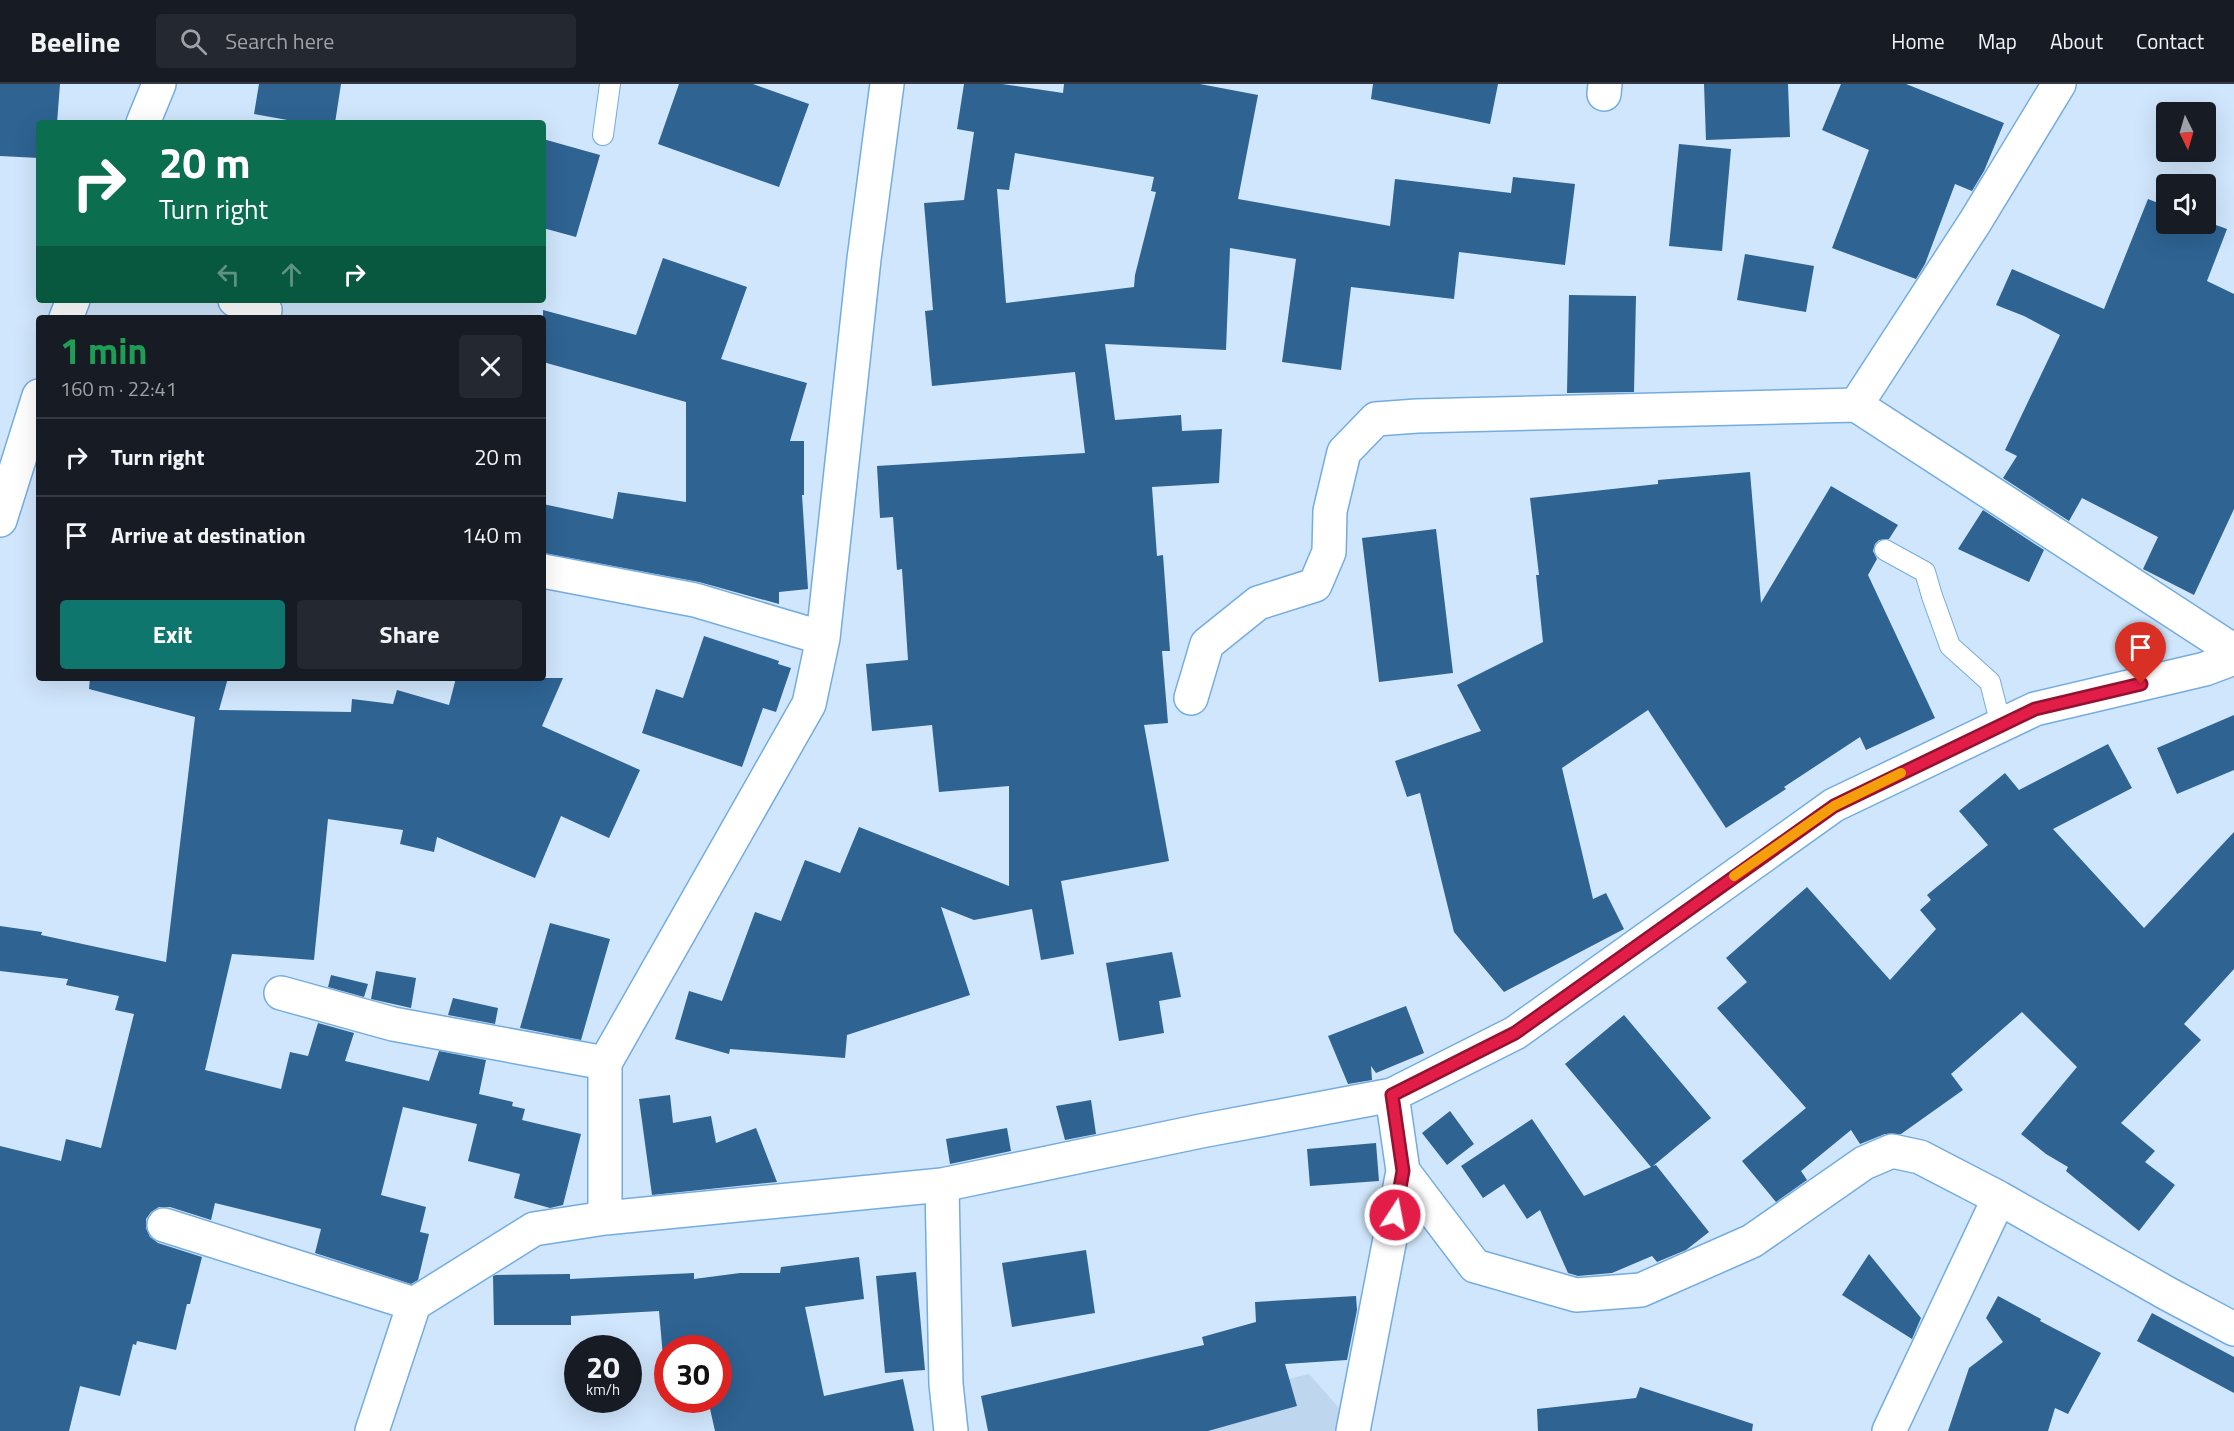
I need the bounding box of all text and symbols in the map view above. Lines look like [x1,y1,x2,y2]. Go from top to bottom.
search box [156,14,576,68]
text: Beeline [30,20,120,63]
text: Search here [225,24,334,58]
icon: search [177,25,210,58]
text: Home [1891,25,1945,57]
text: Map [1978,25,2017,57]
text: About [2050,25,2103,57]
text: Contact [2136,25,2204,57]
north arrow [2156,102,2216,162]
map controls [2156,102,2216,234]
text: 20 m [159,130,251,194]
icon: right [60,144,138,222]
button: sound [2156,174,2216,234]
text: Turn right [159,188,268,229]
icon: left [212,258,245,291]
icon: ahead [275,258,308,291]
icon: right [338,258,371,291]
text: 1 min [60,323,147,378]
button: close [459,335,522,398]
text: 160 m · 22:41 [60,373,177,404]
text: Turn right [111,440,205,474]
text: 20 m [474,440,522,474]
icon: right [60,441,93,474]
text: Arrive at destination [111,518,306,552]
text: 140 m [462,518,522,552]
icon: arrive [60,519,93,552]
button: Exit [60,600,285,669]
button: Share [297,600,522,669]
pin [2115,622,2166,684]
icon: arrive [2124,631,2157,664]
position arrow [1363,1183,1427,1247]
speed limit sign: 30 [654,1335,732,1413]
text: 20 [586,1344,620,1390]
text: km/h [586,1378,620,1401]

